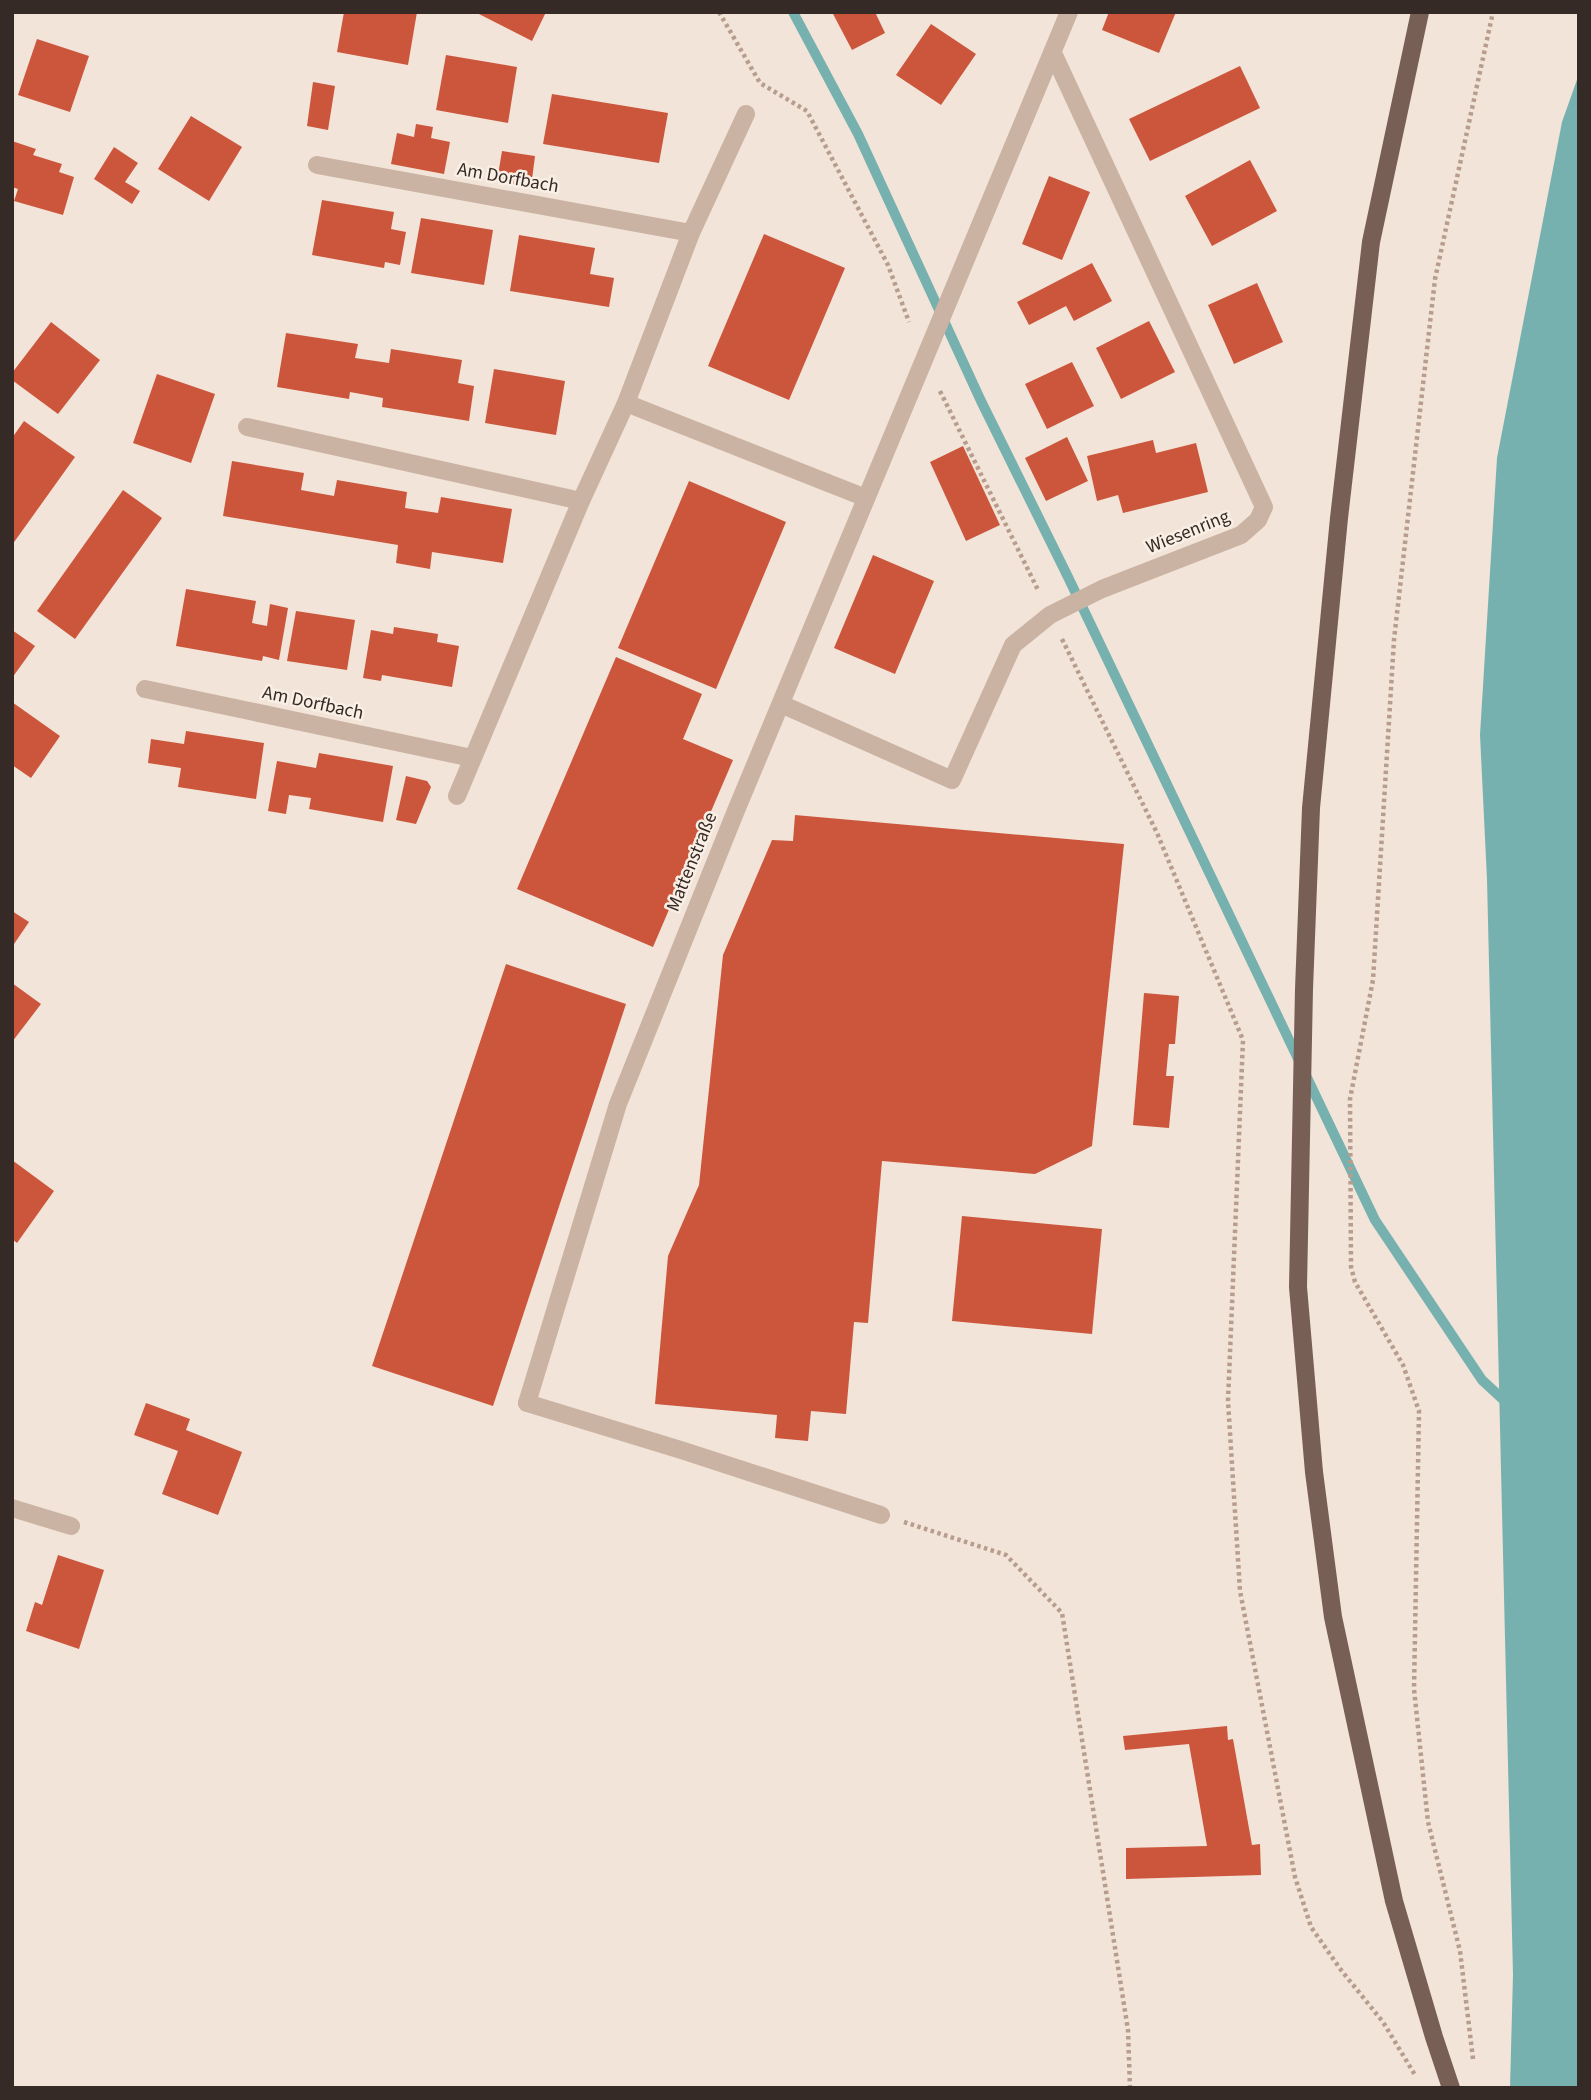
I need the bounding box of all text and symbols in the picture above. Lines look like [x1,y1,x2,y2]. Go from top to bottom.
street label: Am Dorfbach [455,156,561,200]
street label: Wiesenring [1142,503,1234,561]
street label: Am Dorfbach [260,679,366,727]
street label: Mattenstraße [660,808,724,916]

